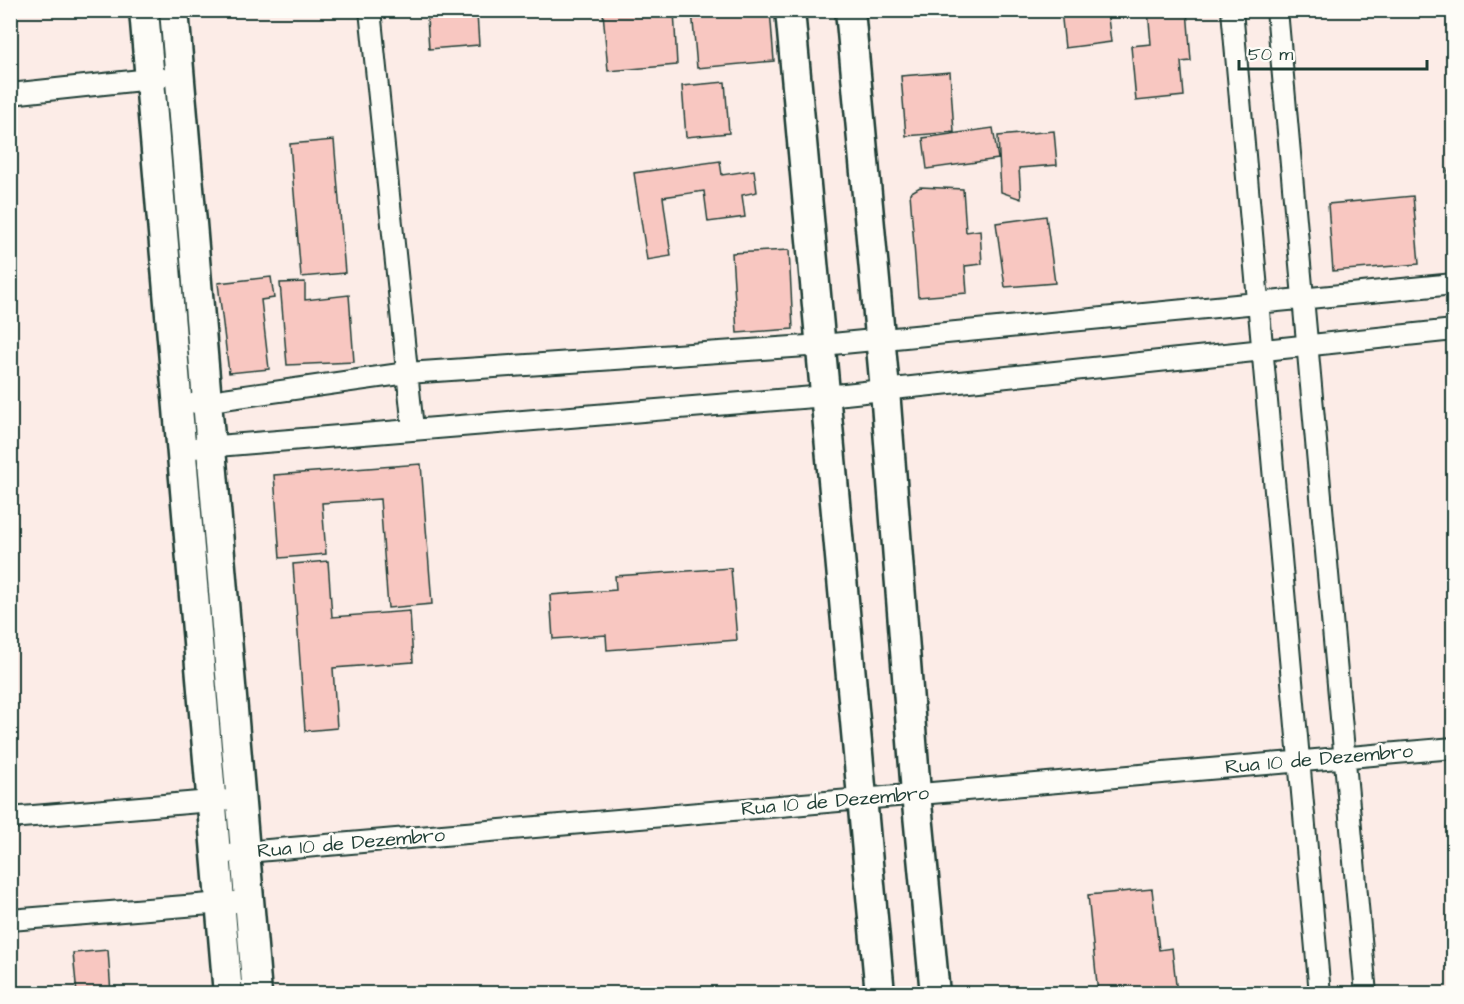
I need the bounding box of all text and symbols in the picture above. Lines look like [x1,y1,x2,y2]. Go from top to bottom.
scale bar [1239,33,1426,71]
text: 50 m [1248,42,1293,67]
street label: Rua 10 de Dezembro [1224,737,1414,781]
street label: Rua 10 de Dezembro [740,779,930,823]
street label: Rua 10 de Dezembro [256,821,446,865]

